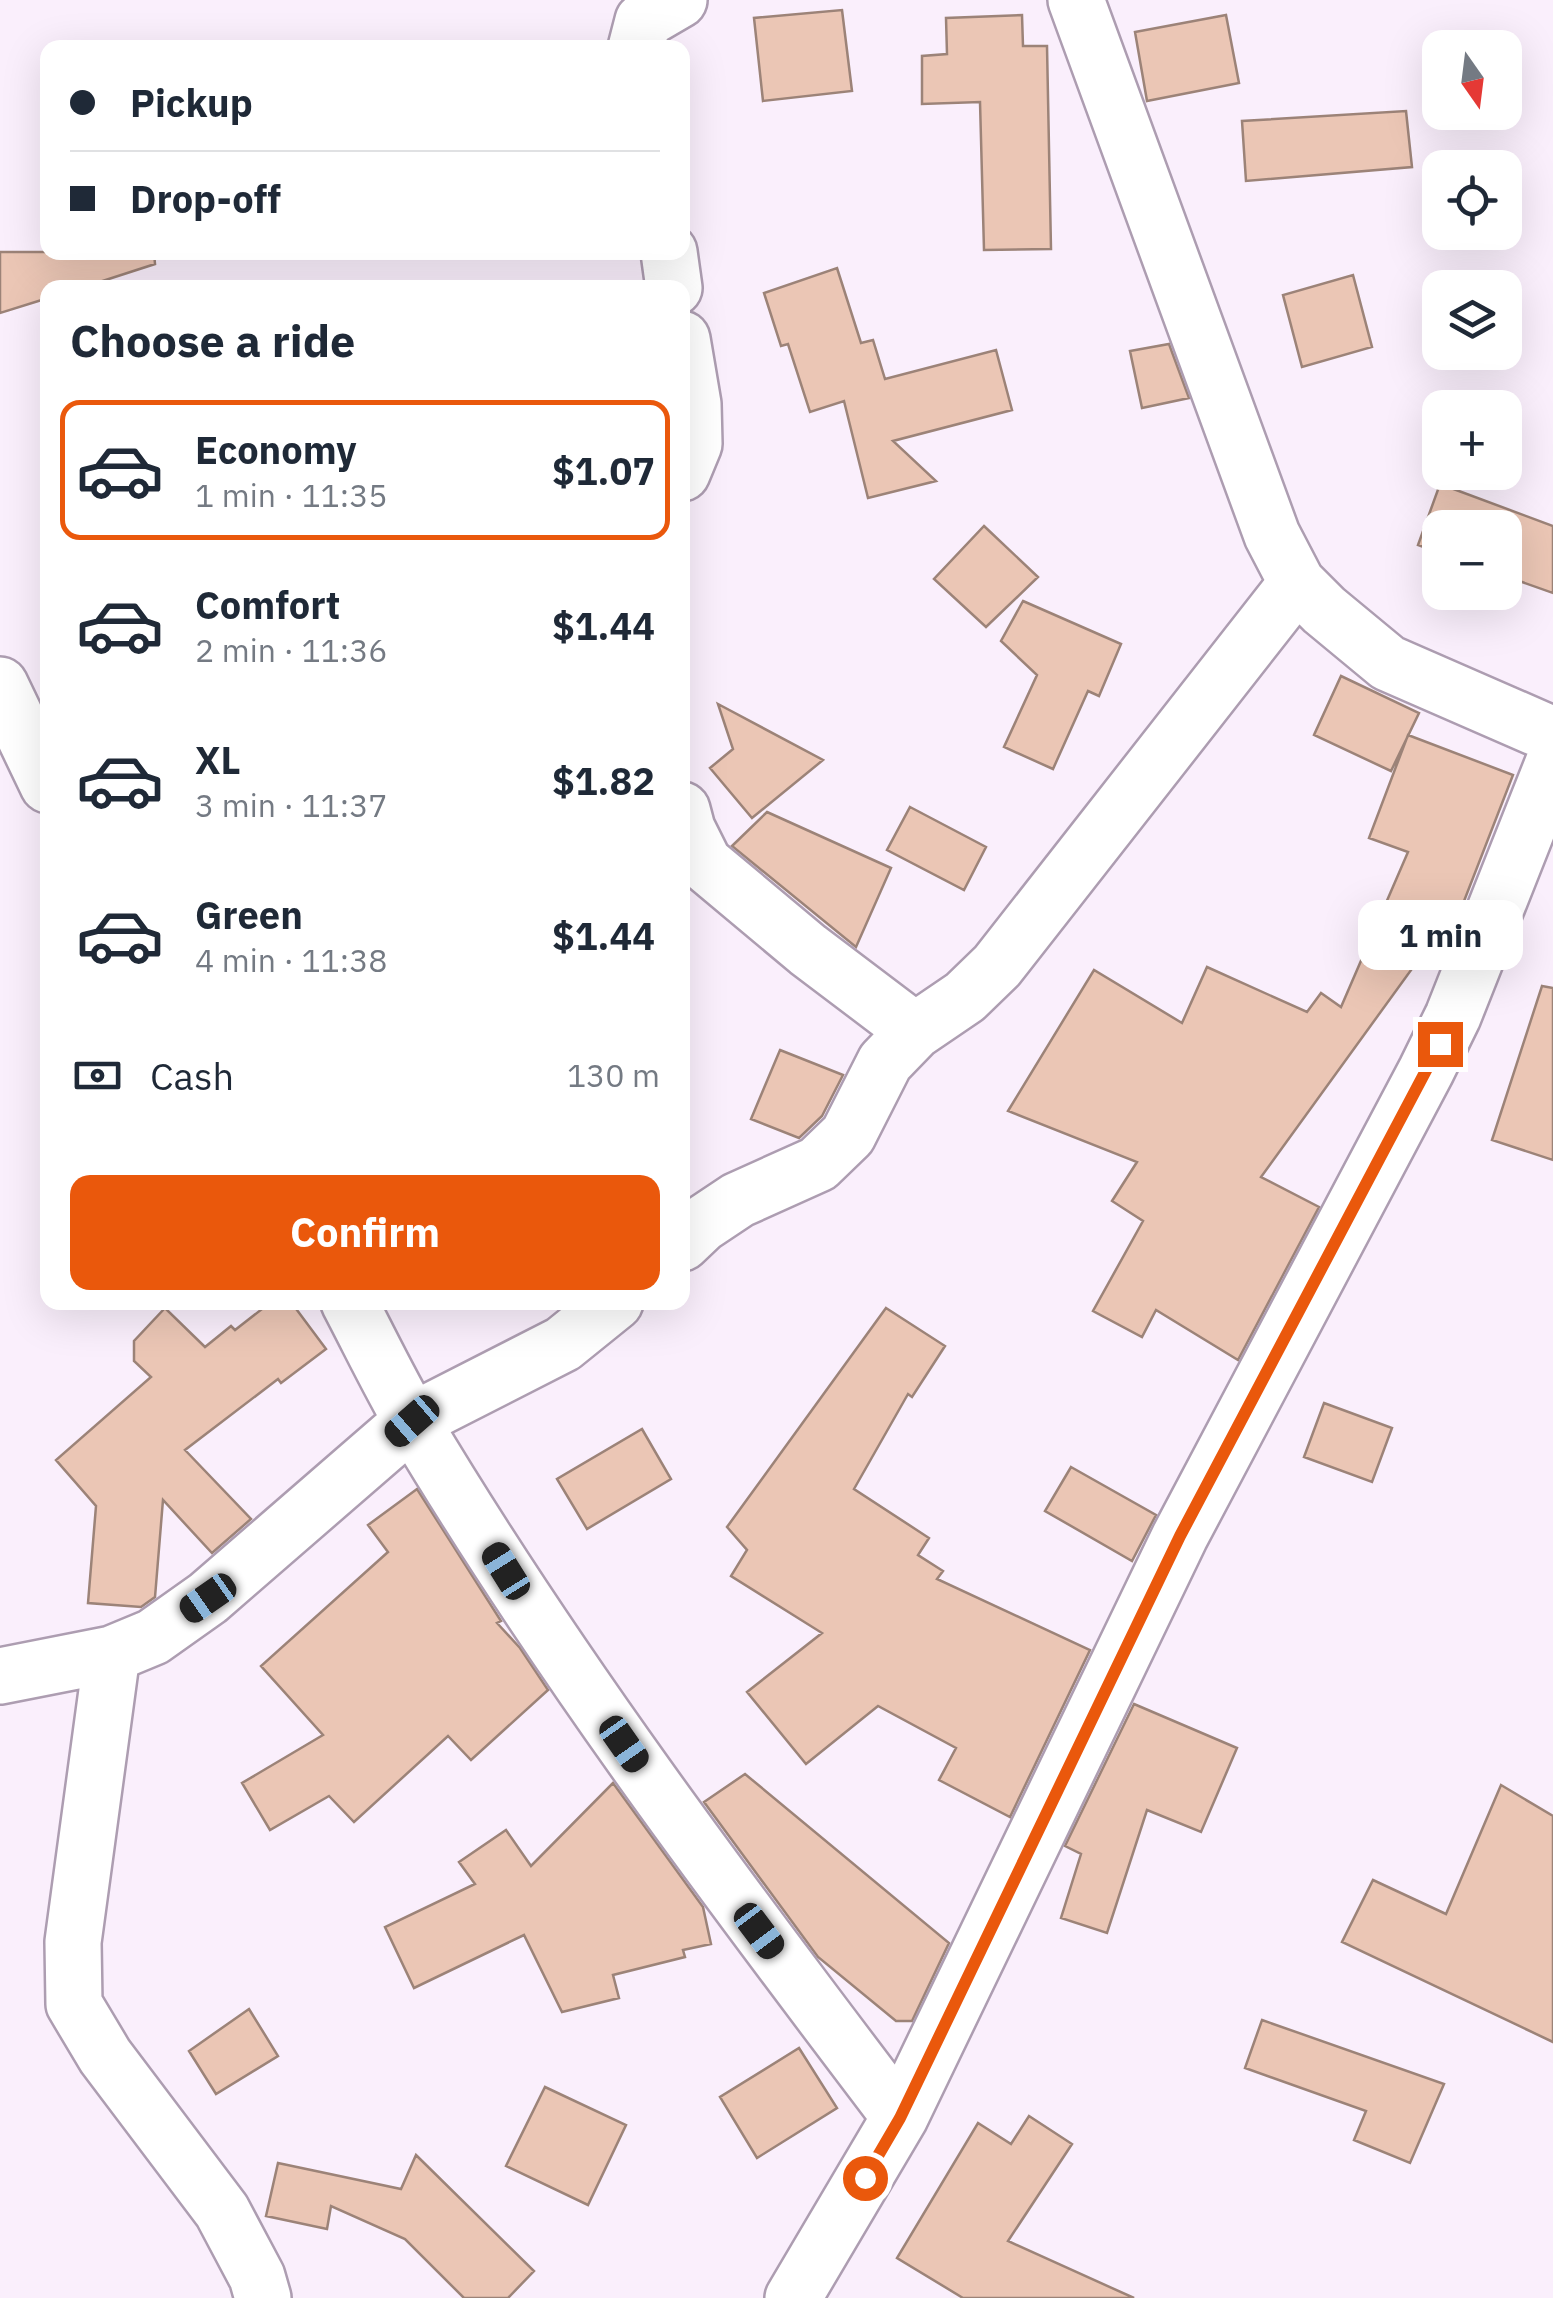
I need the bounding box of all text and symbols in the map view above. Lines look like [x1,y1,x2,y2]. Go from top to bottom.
north arrow [1422,30,1522,130]
map controls [1422,30,1522,610]
text: Pickup [130,78,253,127]
button: locate [1422,150,1522,250]
text: Drop-off [130,174,281,223]
button: layers [1422,270,1522,370]
text: Choose a ride [70,311,355,369]
button: + [1422,390,1522,490]
icon: car [75,425,165,515]
text: Economy [195,425,357,474]
text: $1.07 [552,446,655,495]
text: 1 min · 11:35 [195,474,388,516]
button: − [1422,510,1522,610]
icon: car [75,580,165,670]
text: Comfort [195,580,340,629]
text: $1.44 [552,601,655,650]
text: 2 min · 11:36 [195,629,388,671]
icon: car [75,735,165,825]
text: XL [195,735,241,784]
text: $1.82 [552,756,655,805]
text: 3 min · 11:37 [195,784,388,826]
icon: car [75,890,165,980]
text: Green [195,890,303,939]
callout: 1 min [1358,899,1522,969]
text: $1.44 [552,911,655,960]
text: 1 min [1399,914,1482,956]
text: 4 min · 11:38 [195,939,388,981]
route end [1418,1022,1463,1067]
icon: cash [70,1048,125,1103]
text: Cash [150,1051,234,1100]
text: 130 m [567,1054,660,1096]
button: Confirm [70,1175,660,1290]
car [380,1390,444,1452]
car [477,1538,535,1604]
car [175,1569,241,1627]
car [595,1711,653,1777]
car [729,1898,789,1964]
route start [843,2156,888,2201]

